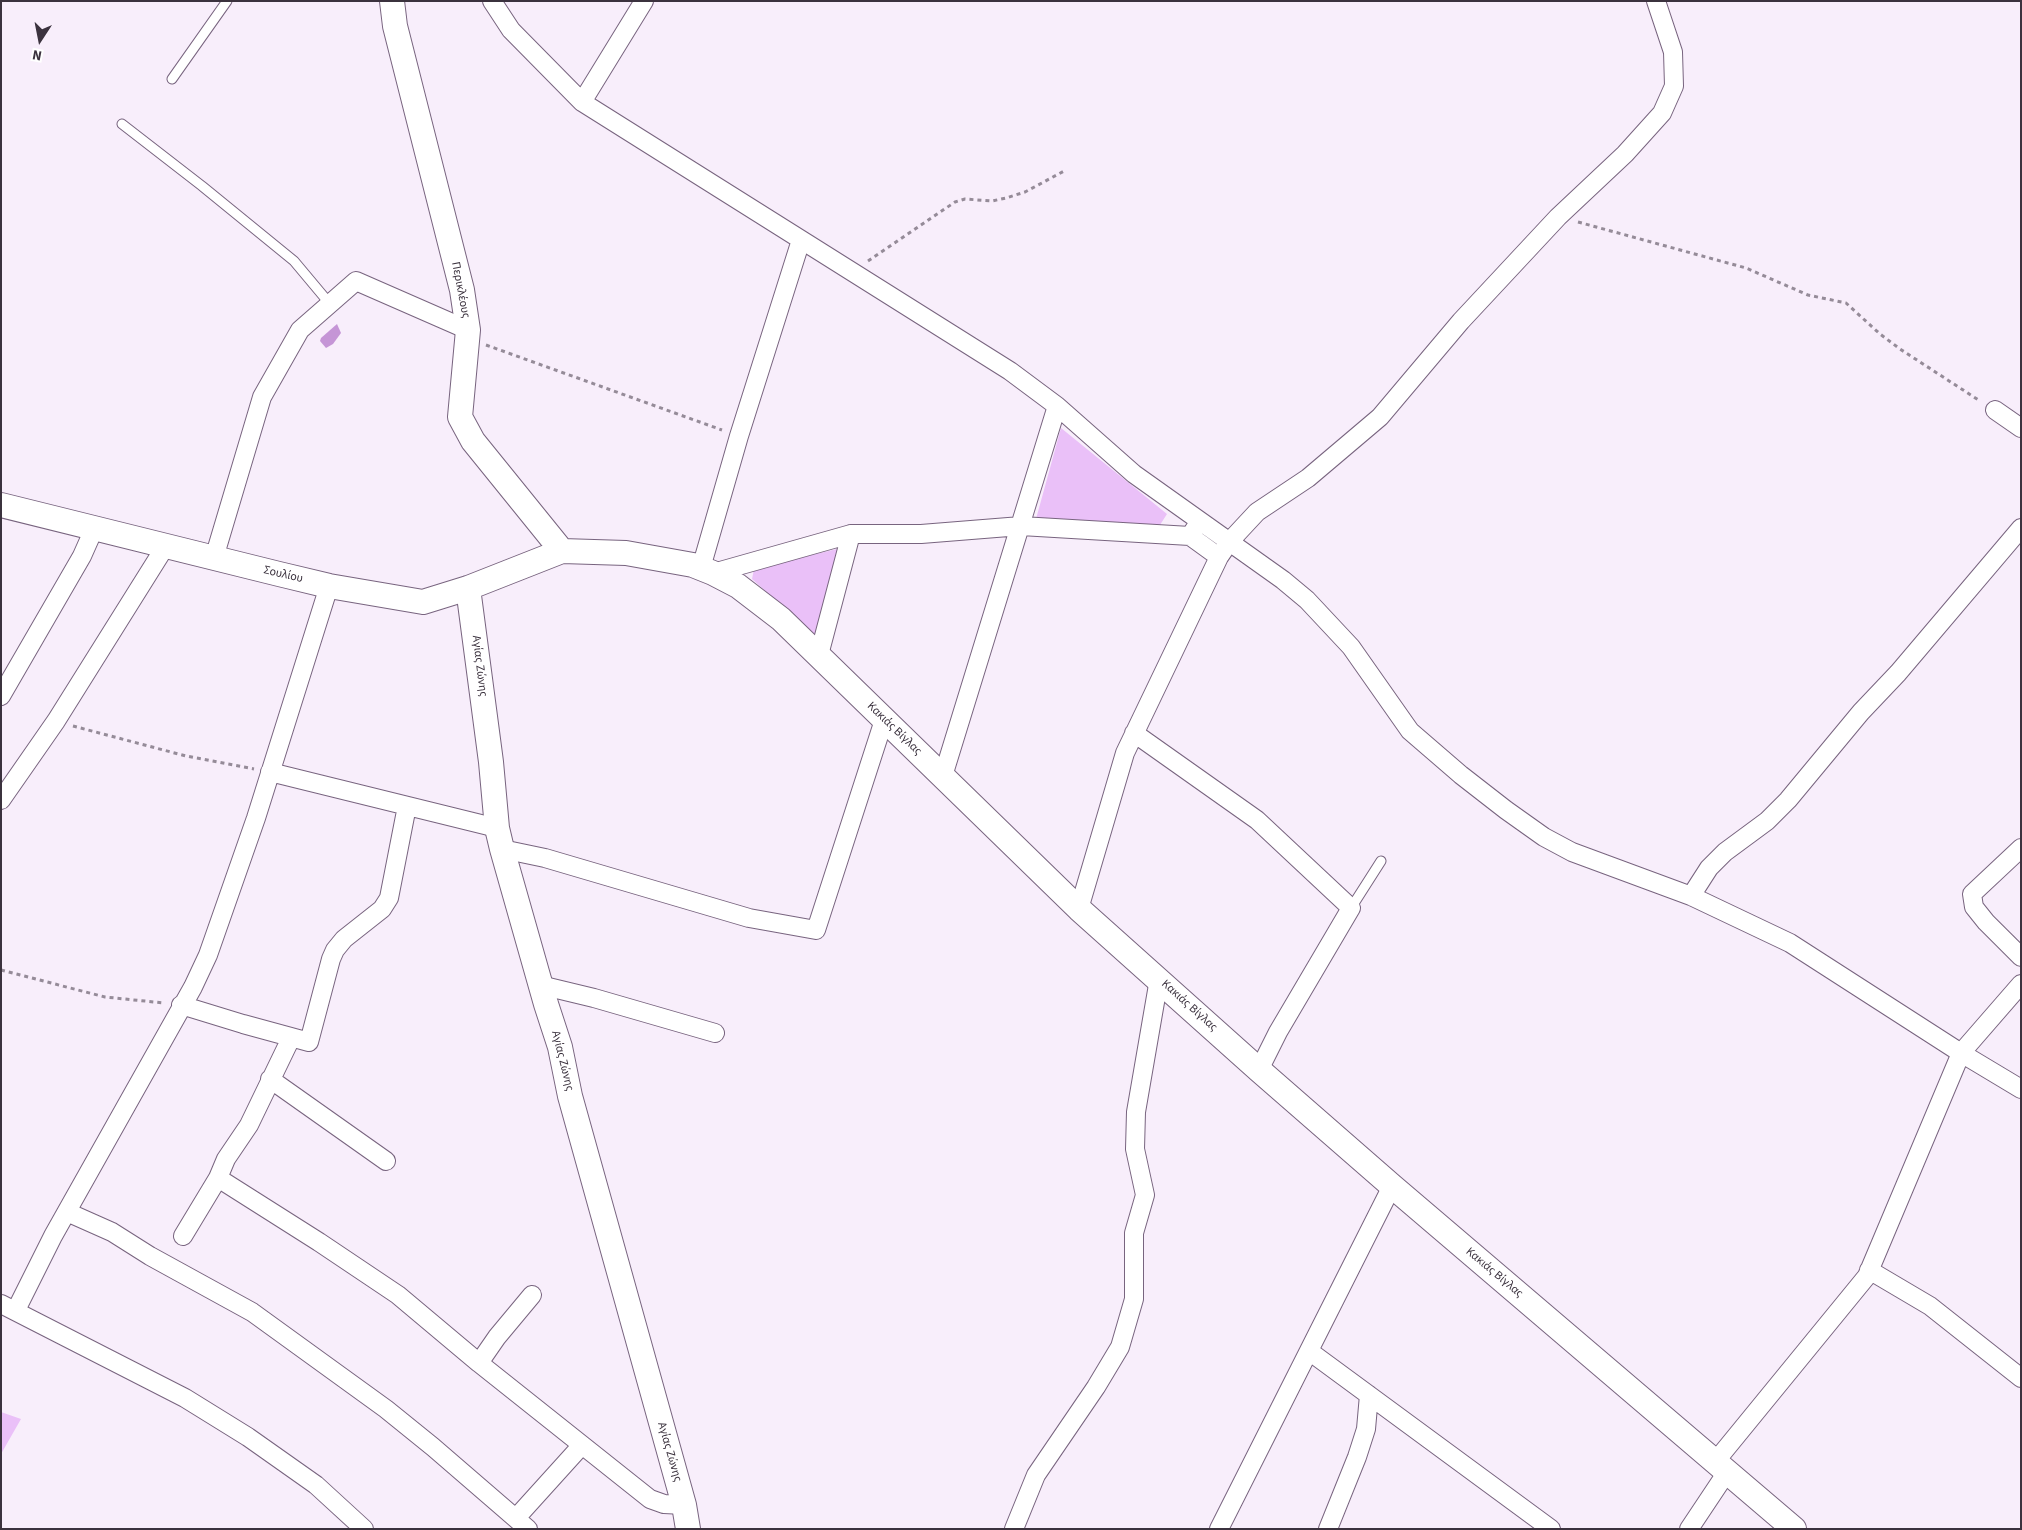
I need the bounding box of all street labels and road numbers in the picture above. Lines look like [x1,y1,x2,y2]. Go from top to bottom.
street label: Περικλέους [447,261,473,319]
street label: Σουλίου [262,563,304,587]
street label: Αγίας Ζώνης [468,635,490,697]
street label: Κακιάς Βίγλας [864,699,924,759]
street label: Κακιάς Βίγλας [1158,977,1220,1035]
street label: Αγίας Ζώνης [548,1029,576,1093]
street label: Κακιάς Βίγλας [1462,1245,1526,1301]
street label: Αγίας Ζώνης [654,1421,684,1483]

